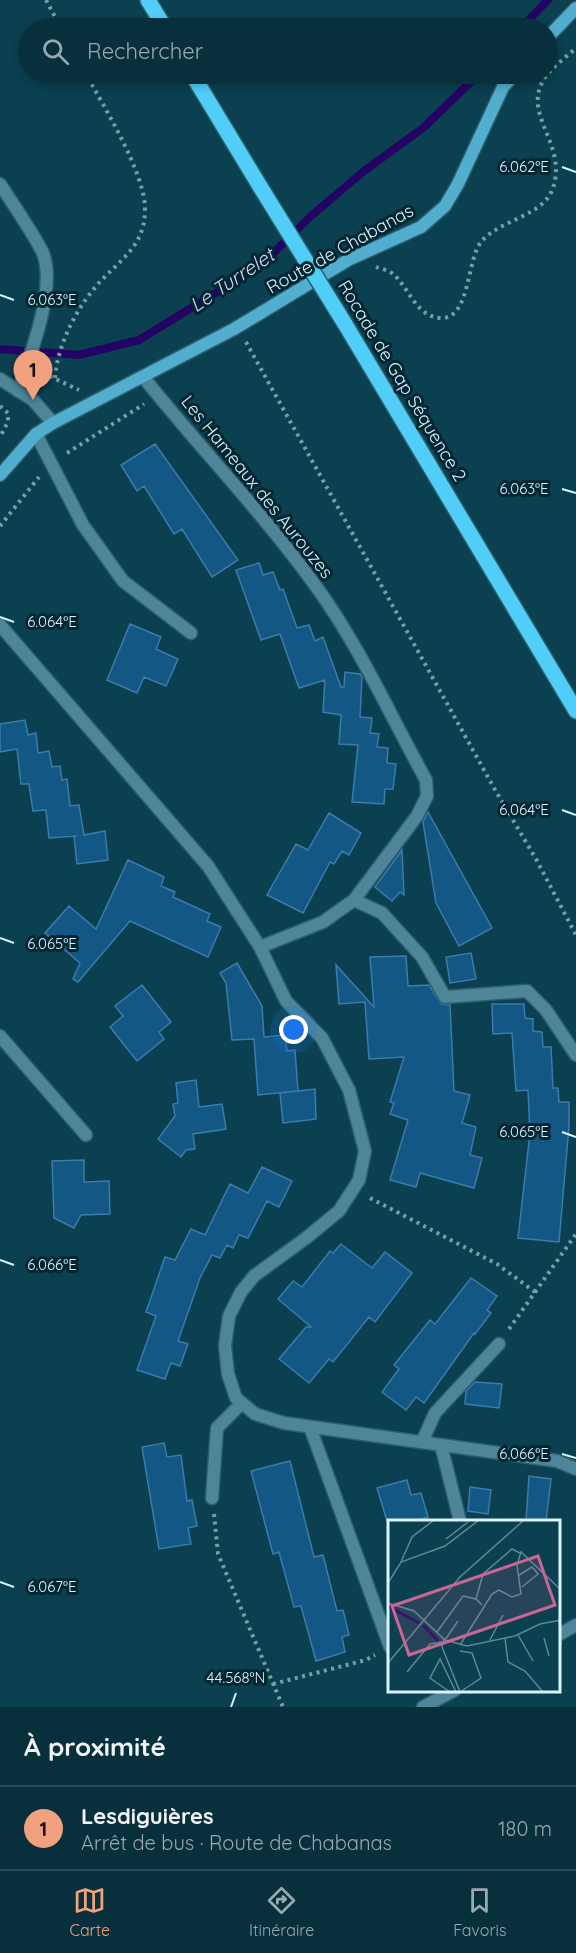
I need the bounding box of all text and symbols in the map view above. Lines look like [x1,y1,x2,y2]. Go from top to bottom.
search box [18,18,558,84]
icon: search [39,35,72,68]
text: Rechercher [87,37,203,65]
text: 6.062°E [499,157,549,176]
street label: Route de Chabanas [262,199,417,299]
water label: Le Turrelet [184,241,281,317]
street label: Rocade de Gap Séquence 2 [333,276,472,486]
text: 6.063°E [27,290,77,309]
pin: 1 [14,350,52,400]
street label: Les Hameaux des Aurouzes [176,390,338,583]
text: 6.063°E [499,479,549,498]
text: 6.064°E [27,612,77,631]
text: 6.064°E [499,800,549,819]
text: 6.065°E [27,934,77,953]
your location [279,1015,308,1044]
text: 6.065°E [499,1122,549,1141]
text: 6.066°E [27,1255,77,1274]
text: 6.066°E [499,1444,549,1463]
inset map [388,1520,561,1692]
text: 6.067°E [28,1577,76,1596]
text: 44.568°N [207,1668,265,1687]
text: À proximité [24,1730,166,1763]
text: Lesdiguières [81,1802,214,1830]
text: 1 [40,1816,47,1841]
text: 180 m [498,1816,552,1841]
text: Arrêt de bus · Route de Chabanas [81,1830,392,1855]
tab: Carte [69,1884,110,1940]
tab: Itinéraire [249,1884,314,1940]
tab: Favoris [453,1884,507,1940]

